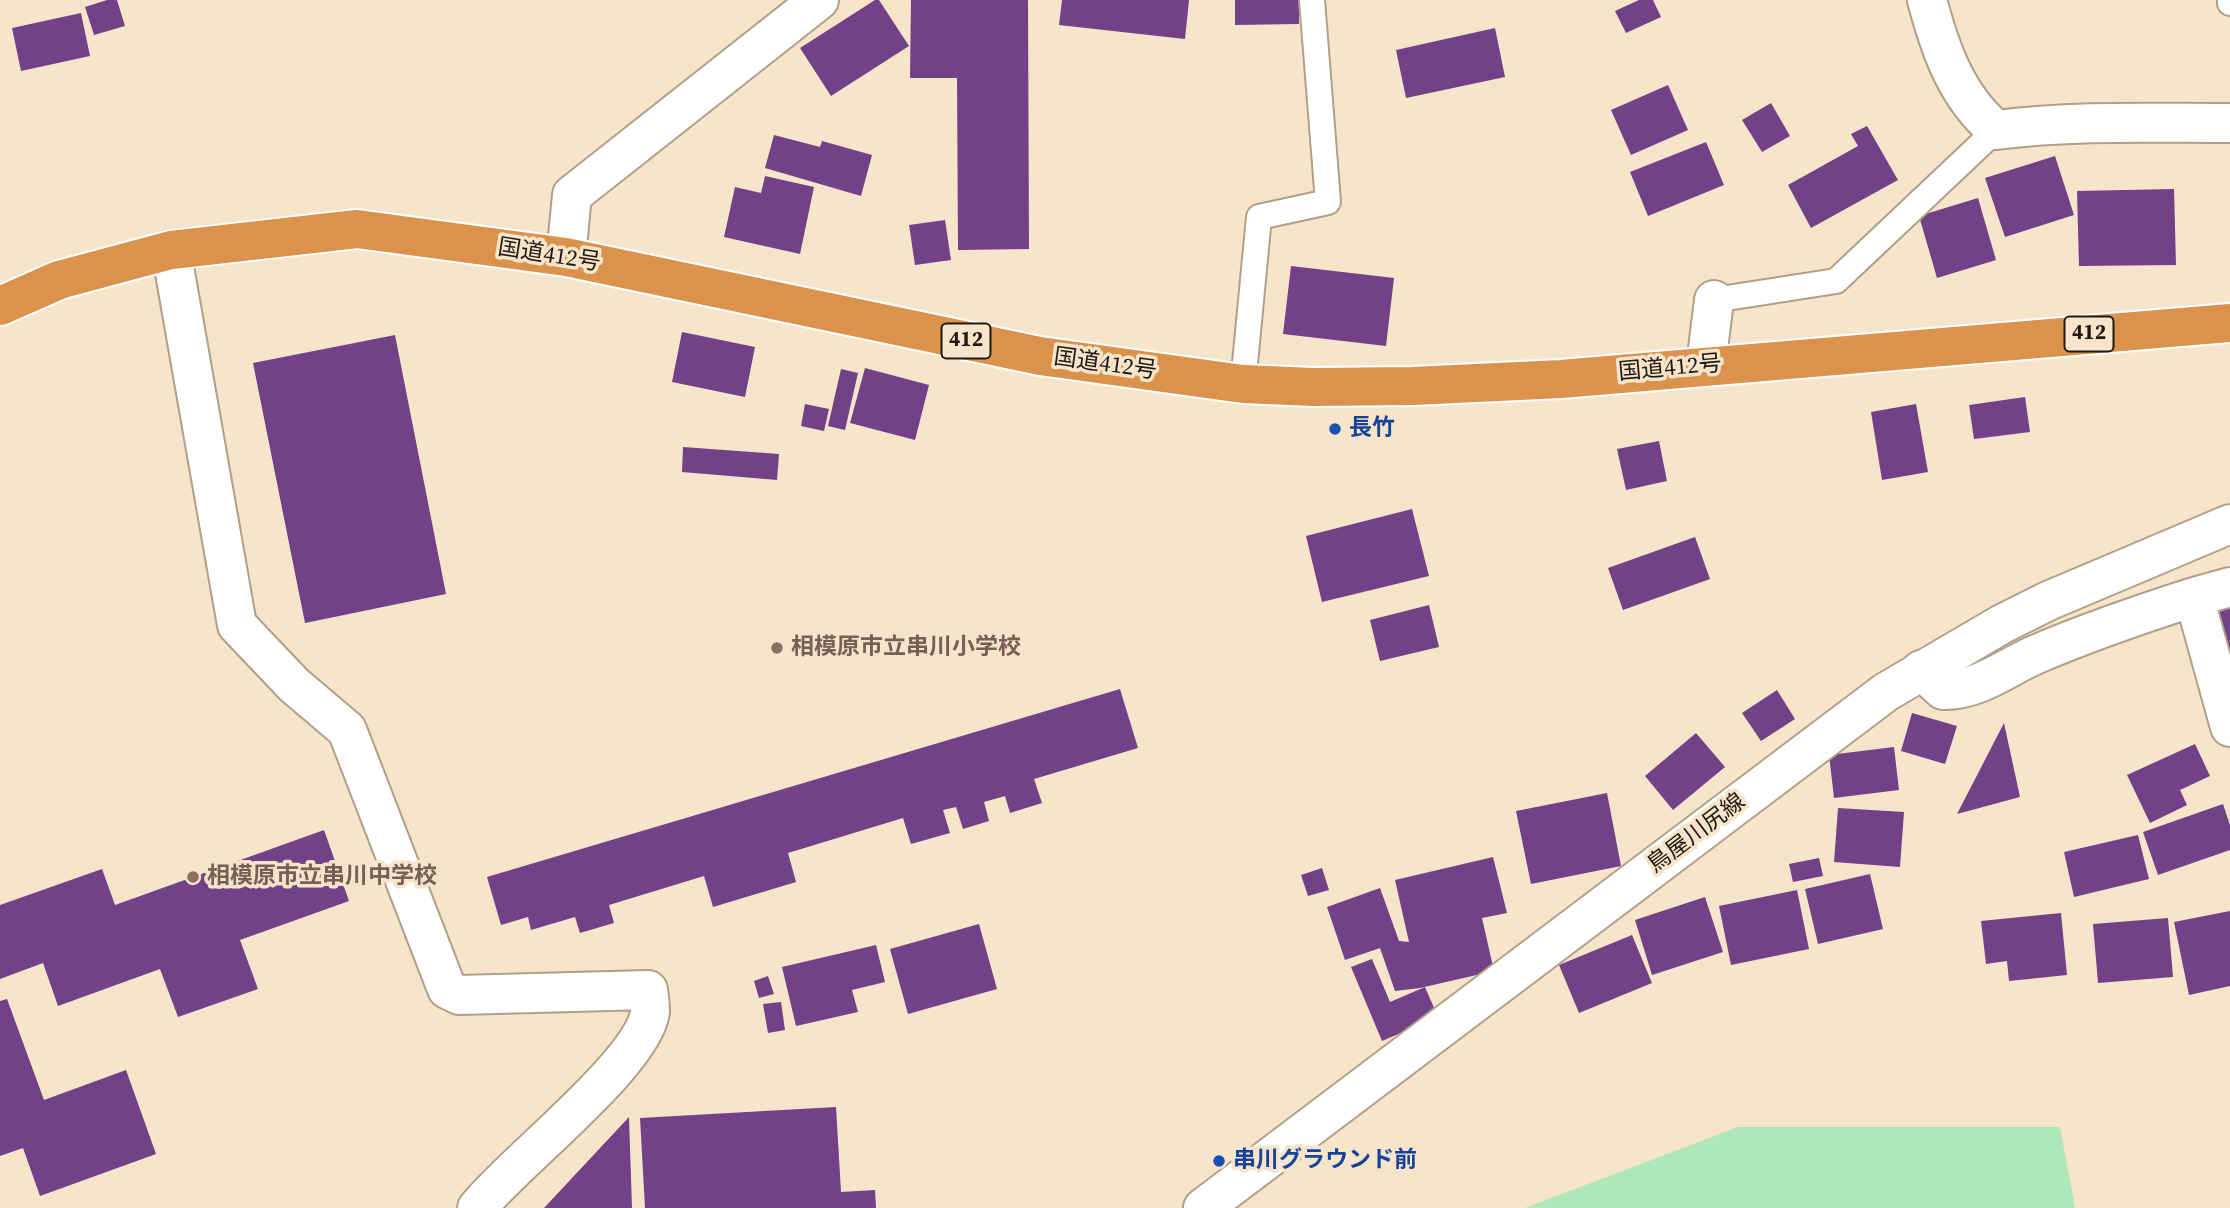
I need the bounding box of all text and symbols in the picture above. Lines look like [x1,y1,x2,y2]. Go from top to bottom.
street label: 国道412号 [496,234,602,278]
road number: 412 [2064,316,2114,352]
road number: 412 [942,324,990,358]
street label: 国道412号 [1052,344,1158,386]
street label: 国道412号 [1617,351,1723,387]
place label: 長竹 [1349,415,1395,443]
marker: 長竹 [1327,421,1343,437]
place label: 相模原市立串川小学校 [791,634,1021,662]
marker: 相模原市立串川小学校 [769,640,785,656]
street label: 鳥屋川尻線 [1643,788,1751,880]
place label: 相模原市立串川中学校 [207,863,437,891]
marker: 相模原市立串川中学校 [185,869,201,885]
place label: 串川グラウンド前 [1233,1147,1417,1175]
marker: 串川グラウンド前 [1211,1153,1227,1169]

